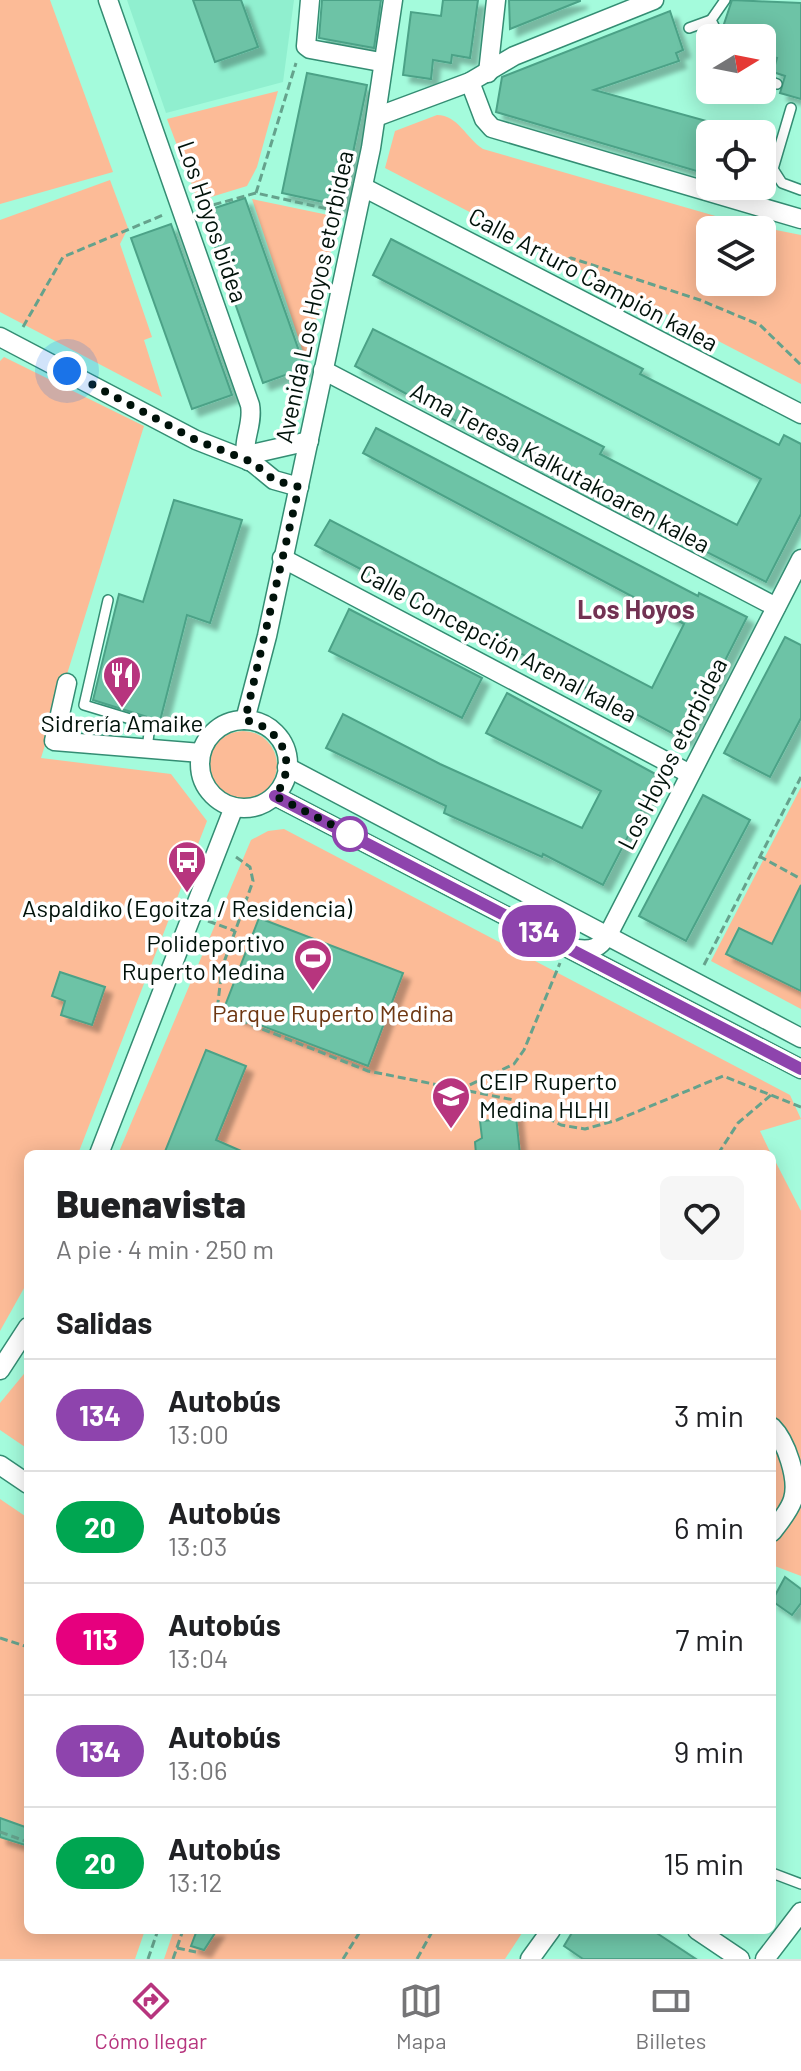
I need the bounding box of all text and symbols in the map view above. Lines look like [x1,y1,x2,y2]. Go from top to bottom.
north arrow [696,24,776,104]
map controls [696,24,776,296]
button: locate [696,120,776,200]
street label: Los Hoyos bidea [172,137,255,306]
street label: Avenida Los Hoyos etorbidea [268,148,359,446]
street label: Calle Arturo Campión kalea [464,201,723,357]
button: layers [696,216,776,296]
your location [47,351,87,391]
street label: Ama Teresa Kalkutakoaren kalea [406,375,715,558]
street label: Calle Concepción Arenal kalea [355,557,642,728]
district label: Los Hoyos [577,593,695,624]
street label: Los Hoyos etorbidea [611,653,733,854]
restaurant icon: Sidrería Amaike [101,654,143,709]
place label: Sidrería Amaike [41,708,203,737]
unlabelled marker [333,817,367,851]
bus stop icon: Aspaldiko (Egoitza / Residencia) [166,839,208,894]
place label: Aspaldiko (Egoitza / Residencia) [22,893,353,922]
line badge: 134 [493,905,585,957]
text: 134 [518,914,560,948]
place label: Polideportivo Ruperto Medina [122,928,285,985]
sports icon: Polideportivo Ruperto Medina [292,937,334,992]
park label: Parque Ruperto Medina [212,998,454,1027]
place label: CEIP Ruperto Medina HLHI [479,1066,617,1123]
school or university icon: CEIP Ruperto Medina HLHI [430,1075,472,1130]
button: heart [660,1176,744,1260]
text: Buenavista [56,1180,246,1226]
text: A pie · 4 min · 250 m [56,1233,274,1264]
text: Salidas [56,1304,152,1340]
text: Autobús [168,1382,281,1418]
text: 3 min [674,1397,744,1433]
text: 134 [79,1398,121,1432]
text: 13:00 [168,1418,229,1449]
text: Autobús [168,1494,281,1530]
text: 6 min [674,1509,744,1545]
text: 20 [84,1510,116,1544]
text: 13:03 [168,1530,227,1561]
text: Autobús [168,1606,281,1642]
text: 7 min [675,1621,744,1657]
text: 113 [82,1622,118,1656]
text: 13:04 [168,1642,228,1673]
text: Autobús [168,1718,281,1754]
text: 9 min [674,1733,744,1769]
text: 134 [79,1734,121,1768]
text: 13:06 [168,1754,227,1785]
text: Autobús [168,1830,281,1866]
text: 15 min [663,1845,744,1881]
text: 20 [84,1846,116,1880]
text: 13:12 [168,1866,222,1897]
tab: Cómo llegar [95,1979,207,2053]
tab: Mapa [396,1979,446,2053]
tab: Billetes [636,1979,706,2053]

